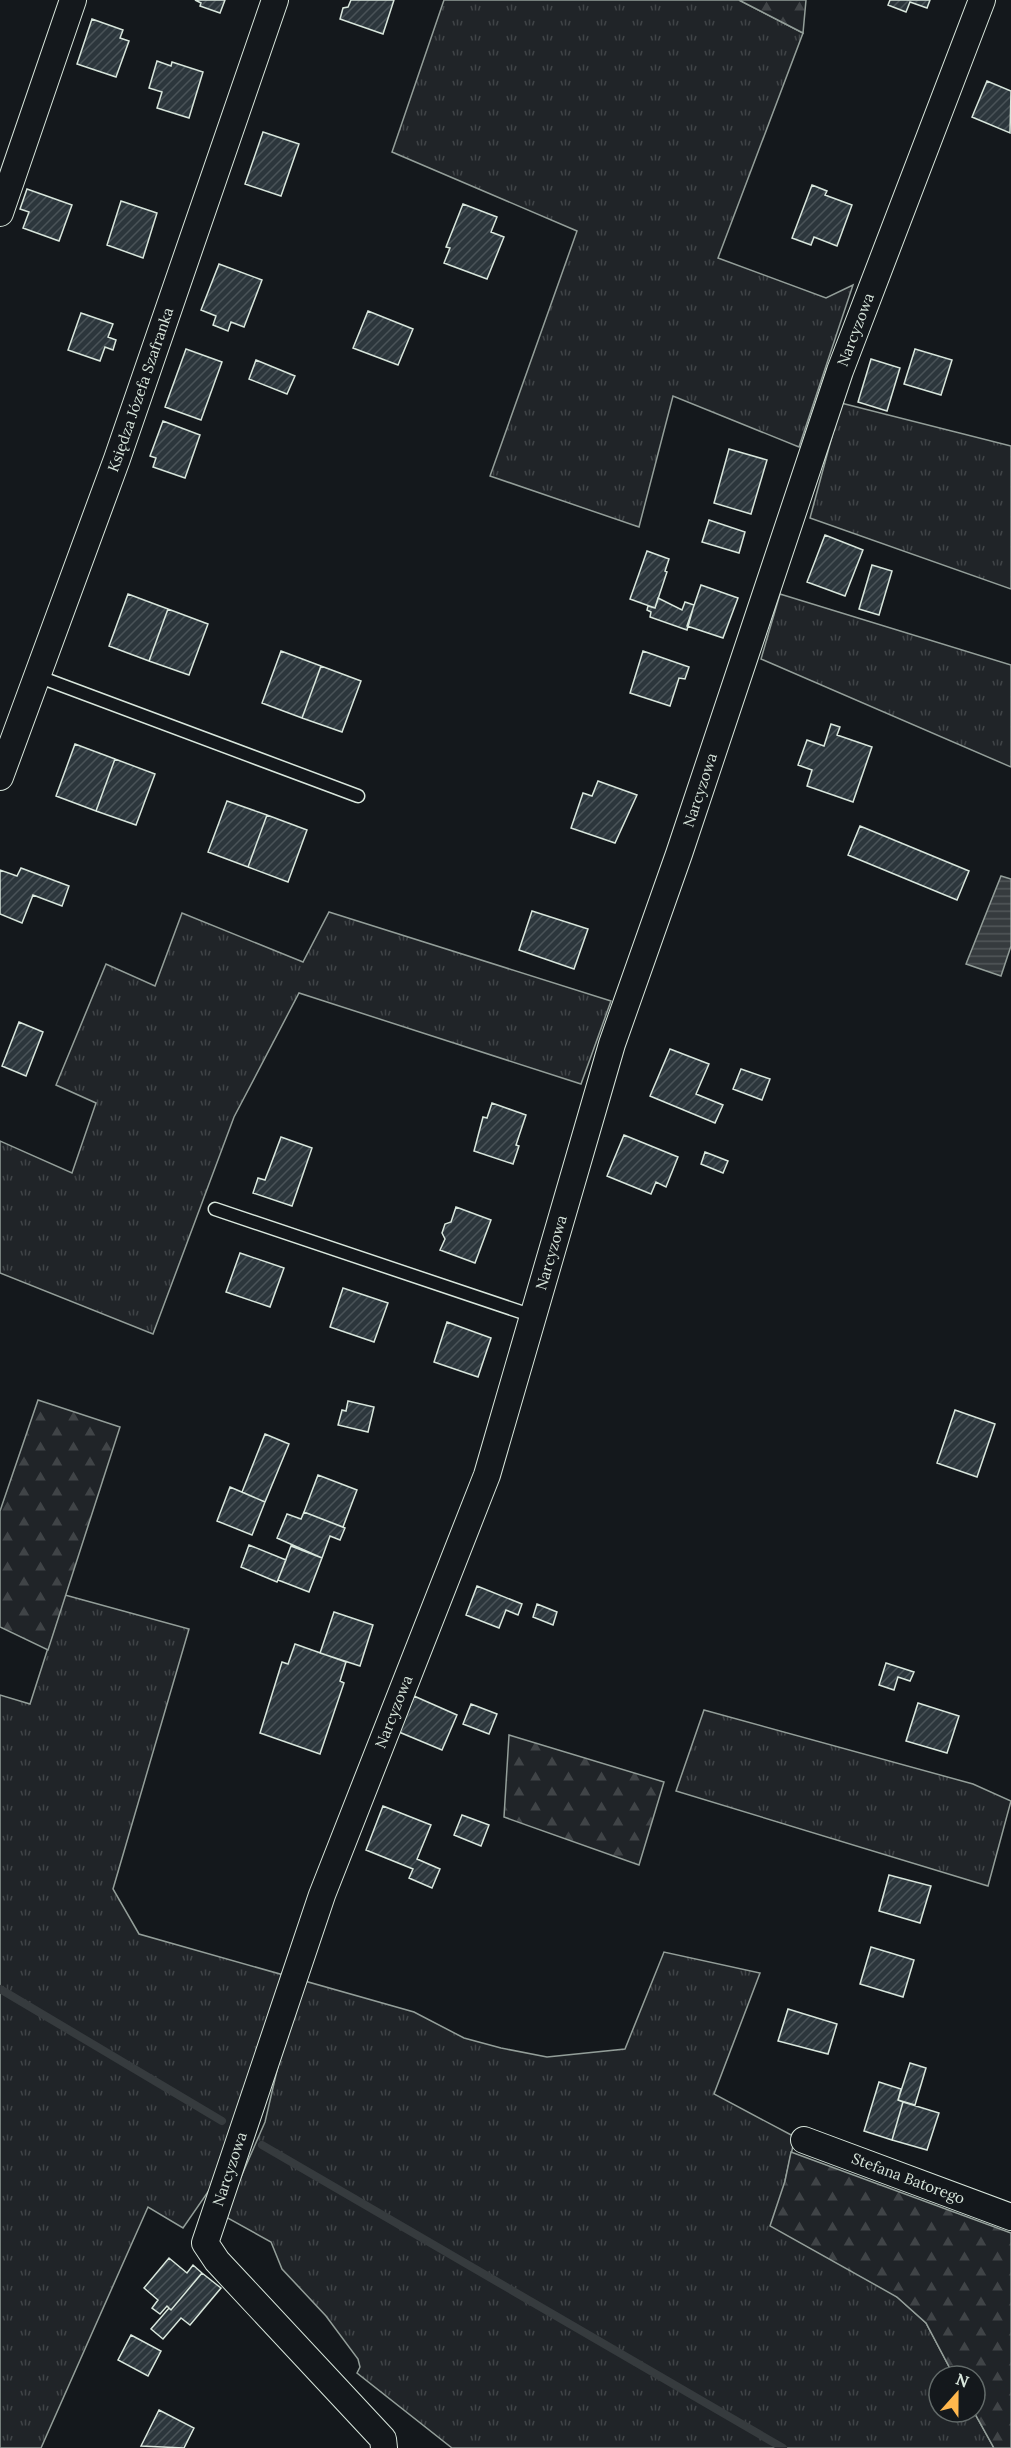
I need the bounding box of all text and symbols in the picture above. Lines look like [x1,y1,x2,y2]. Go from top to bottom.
street label: Narcyzowa [833,290,878,369]
street label: Księdza Józefa Szafranka [103,305,178,474]
street label: Narcyzowa [679,750,721,830]
street label: Narcyzowa [531,1213,571,1292]
street label: Narcyzowa [371,1672,417,1751]
street label: Narcyzowa [208,2129,251,2209]
street label: Stefana Batorego [849,2149,968,2208]
north arrow [927,2364,987,2424]
text: N [953,2368,972,2392]

